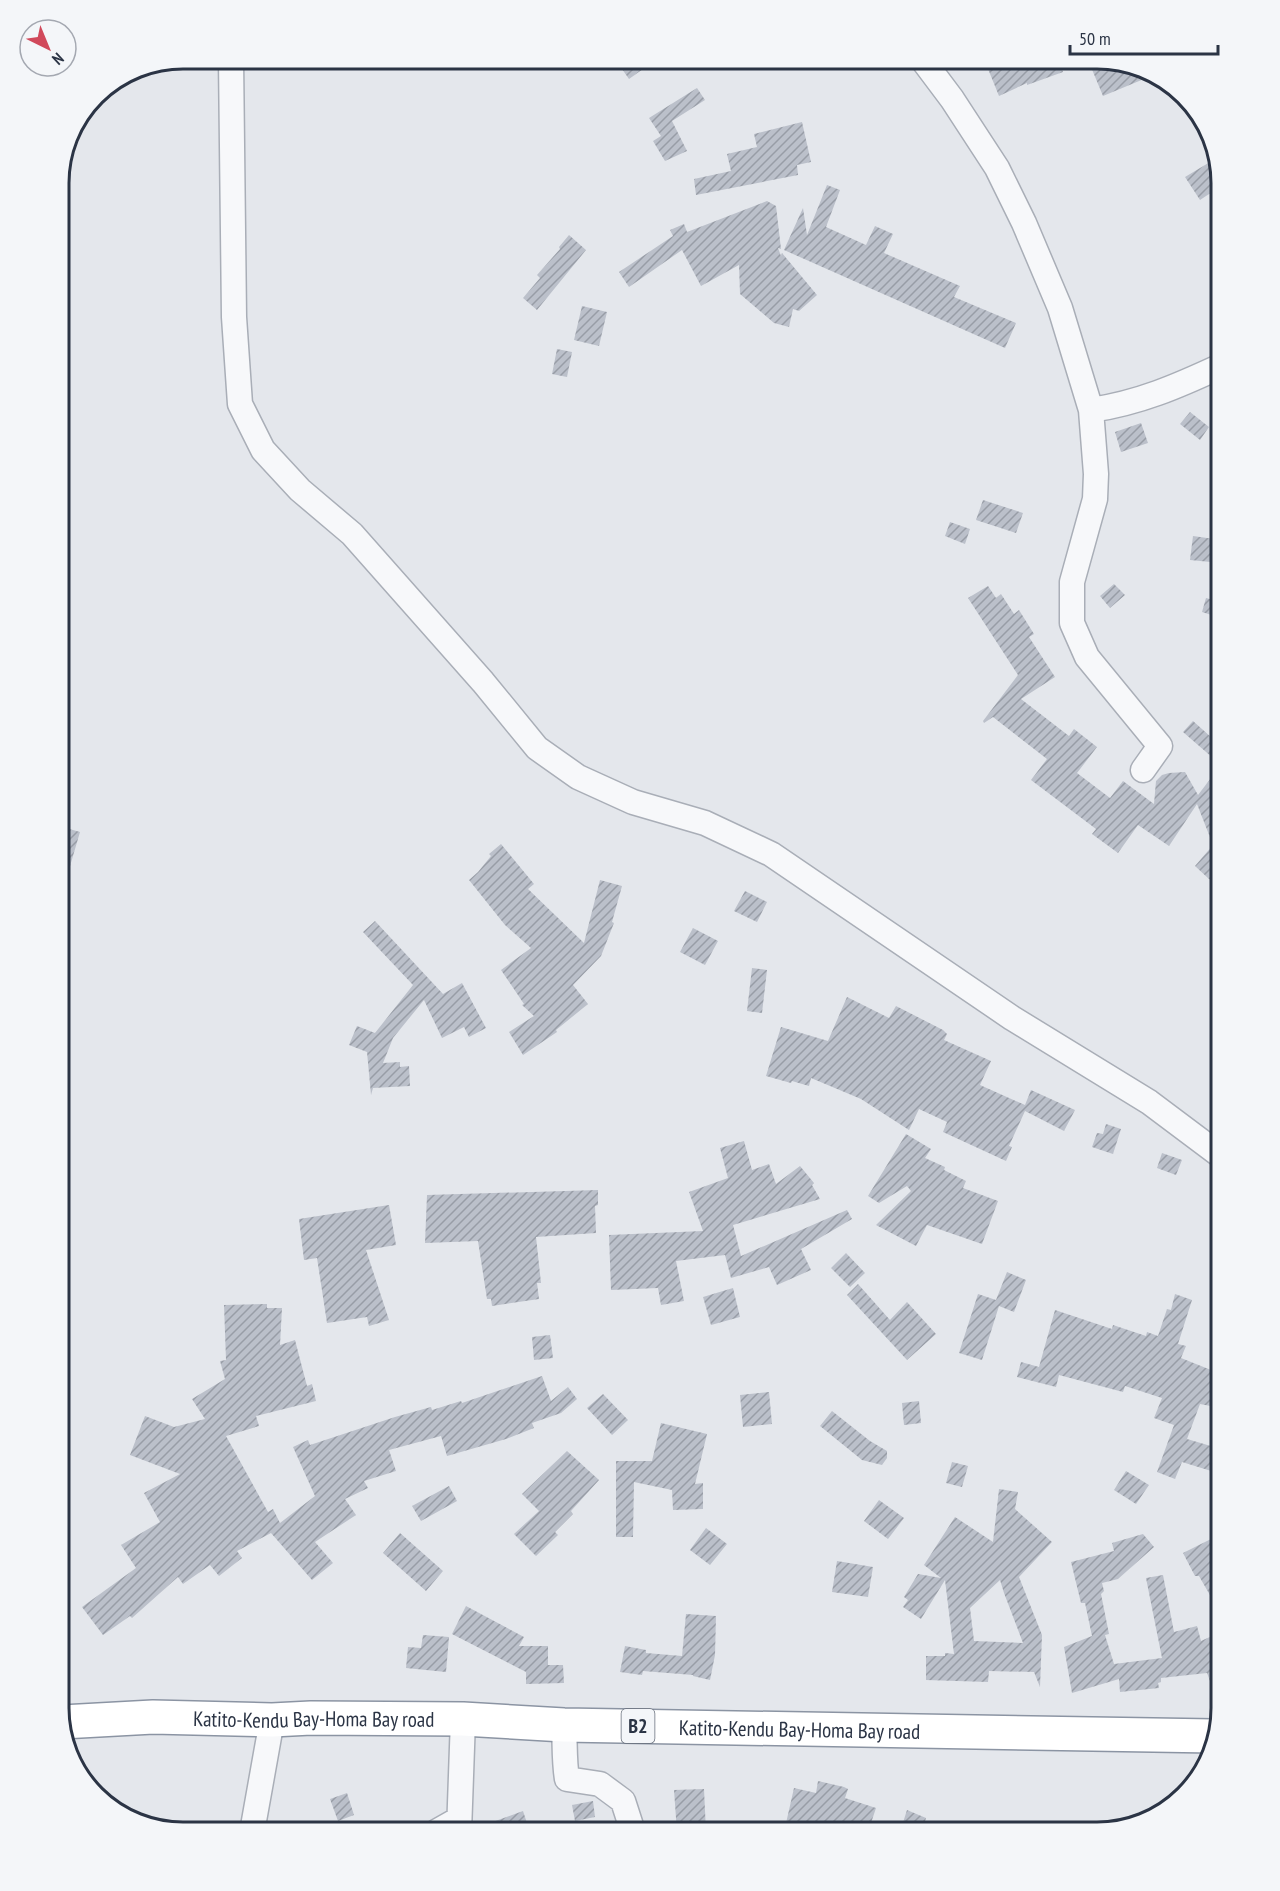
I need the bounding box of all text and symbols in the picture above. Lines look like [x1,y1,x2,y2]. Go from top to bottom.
north arrow [18,18,78,78]
scale bar [1070,18,1218,56]
text: 50 m [1079,27,1111,50]
text: N [48,49,68,69]
street label: Katito-Kendu Bay-Homa Bay road [193,1705,434,1734]
road number: B2 [622,1709,654,1743]
street label: Katito-Kendu Bay-Homa Bay road [679,1713,920,1745]

